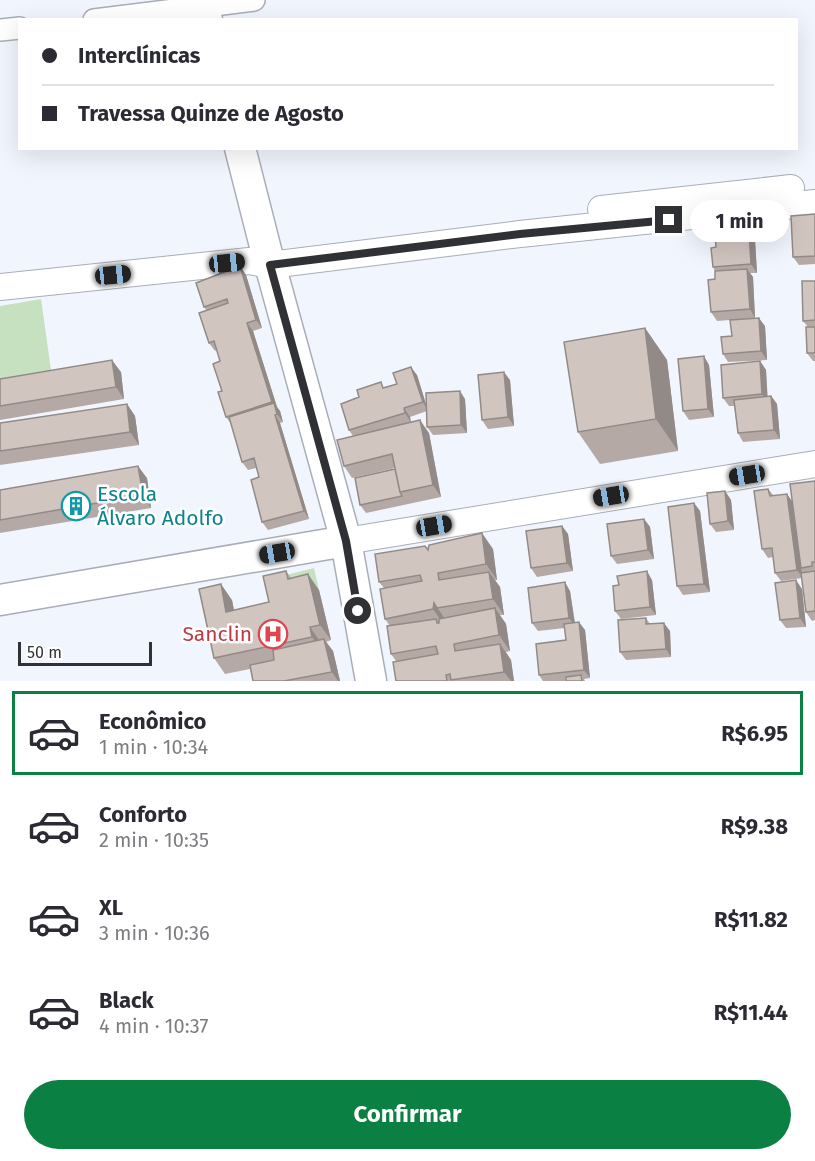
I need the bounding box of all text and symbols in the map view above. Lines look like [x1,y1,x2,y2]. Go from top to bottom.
text: Interclínicas [78,42,201,69]
text: Travessa Quinze de Agosto [78,100,344,127]
callout: 1 min [690,199,789,241]
route end [655,206,682,233]
text: 1 min [715,209,764,233]
car [208,252,246,274]
car [94,264,132,286]
car [728,463,766,487]
place label: Escola Álvaro Adolfo [97,481,224,531]
car [592,484,630,508]
building icon: Escola Álvaro Adolfo [60,490,92,522]
car [415,514,453,538]
car [258,541,296,565]
route start [344,597,371,624]
hospital icon: Sanclin [257,618,289,650]
place label: Sanclin [182,621,252,647]
scale bar [18,639,152,666]
text: 50 m [27,643,62,662]
icon: car [27,706,81,760]
text: Econômico [99,708,206,735]
text: R$6.95 [721,720,788,747]
text: 1 min · 10:34 [99,735,208,759]
icon: car [27,799,81,853]
text: Conforto [99,801,187,828]
text: R$9.38 [721,813,788,840]
text: 2 min · 10:35 [99,828,209,852]
icon: car [27,892,81,946]
text: XL [99,894,123,921]
text: R$11.82 [714,906,788,933]
text: 3 min · 10:36 [99,921,210,945]
icon: car [27,985,81,1039]
text: Black [99,987,154,1014]
text: R$11.44 [714,999,788,1026]
text: 4 min · 10:37 [99,1014,208,1038]
button: Confirmar [24,1080,791,1149]

